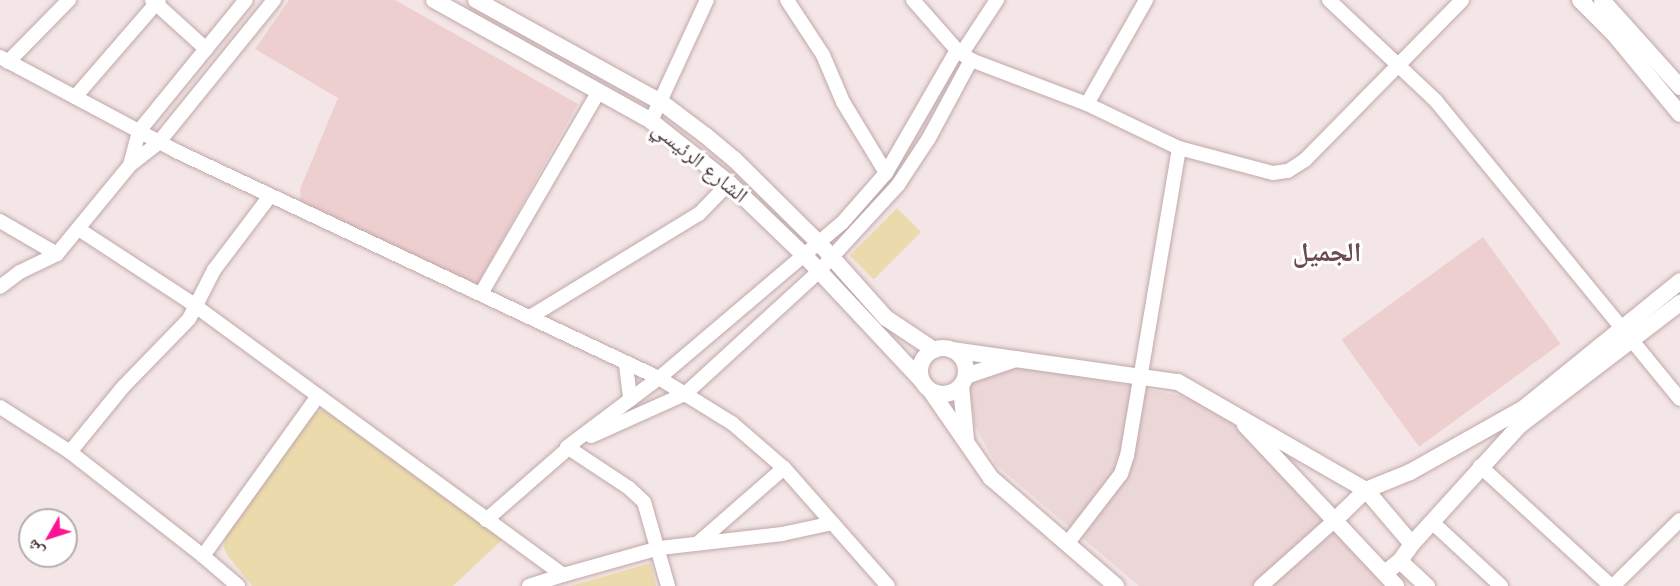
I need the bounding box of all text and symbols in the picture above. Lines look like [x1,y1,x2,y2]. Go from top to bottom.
street label: الشارع الرئيسي [647,116,753,208]
district label: الجميل [1293,236,1361,268]
north arrow [18,508,78,568]
text: ش [21,535,49,562]

